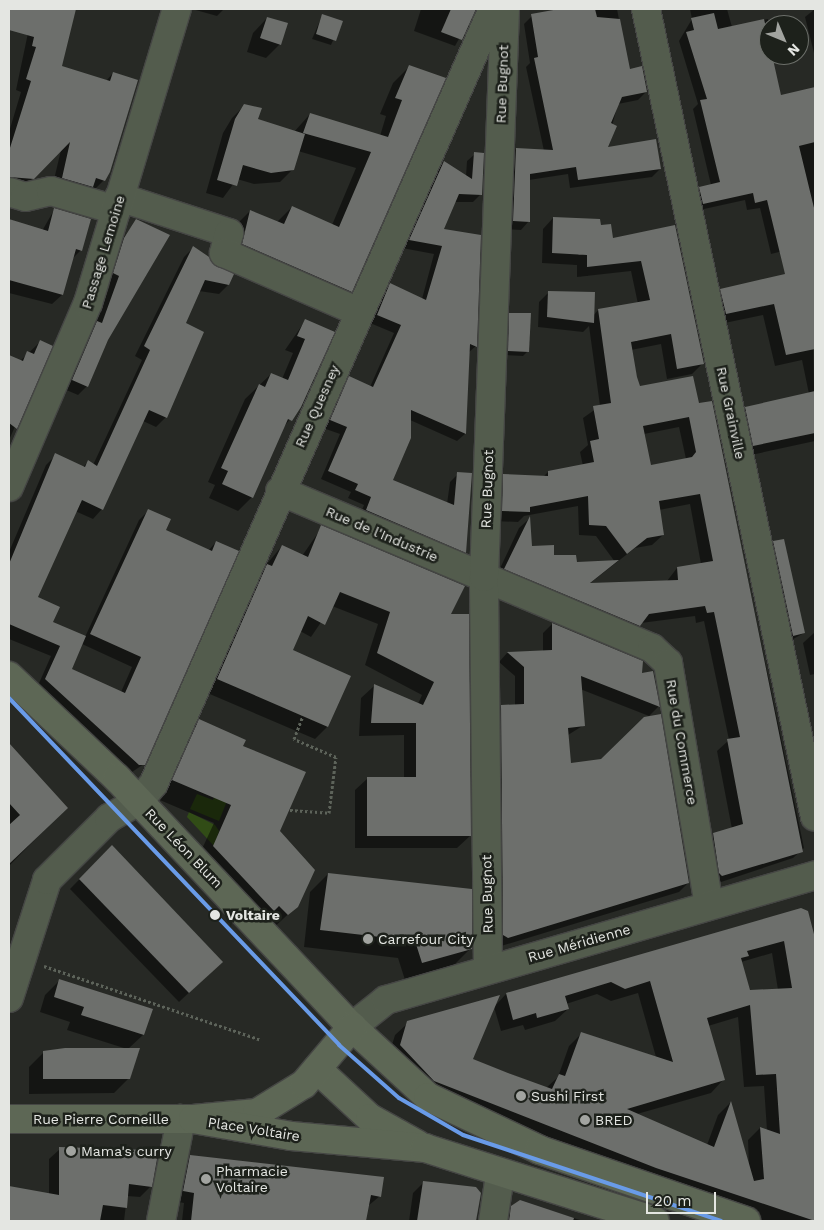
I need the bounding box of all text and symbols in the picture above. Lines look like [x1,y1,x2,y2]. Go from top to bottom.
north arrow [759,15,809,65]
text: N [785,41,803,59]
street label: Rue Bugnot [492,44,512,124]
street label: Passage Lemoine [78,193,128,311]
street label: Rue Quesney [291,362,343,450]
street label: Rue Grainville [713,365,749,461]
street label: Rue Bugnot [477,449,497,529]
street label: Rue de l'Industrie [323,503,441,565]
street label: Rue du Commerce [663,678,701,806]
street label: Rue Léon Blum [142,805,226,891]
street label: Rue Bugnot [478,855,496,933]
place label: Voltaire [226,907,280,923]
marker: Voltaire [208,908,222,922]
street label: Rue Méridienne [526,920,632,966]
place label: Carrefour City [378,931,474,947]
marker: Carrefour City [362,933,374,945]
place label: Sushi First [531,1088,604,1104]
marker: Sushi First [515,1090,527,1102]
street label: Rue Pierre Corneille [33,1111,169,1127]
place label: BRED [595,1112,632,1128]
street label: Place Voltaire [207,1113,301,1145]
marker: BRED [579,1114,591,1126]
place label: Mama's curry [81,1143,172,1159]
marker: Mama's curry [65,1145,77,1157]
place label: Pharmacie Voltaire [216,1163,288,1196]
marker: Pharmacie Voltaire [200,1173,212,1185]
scale bar [649,1182,719,1214]
text: 20 m [654,1192,692,1210]

